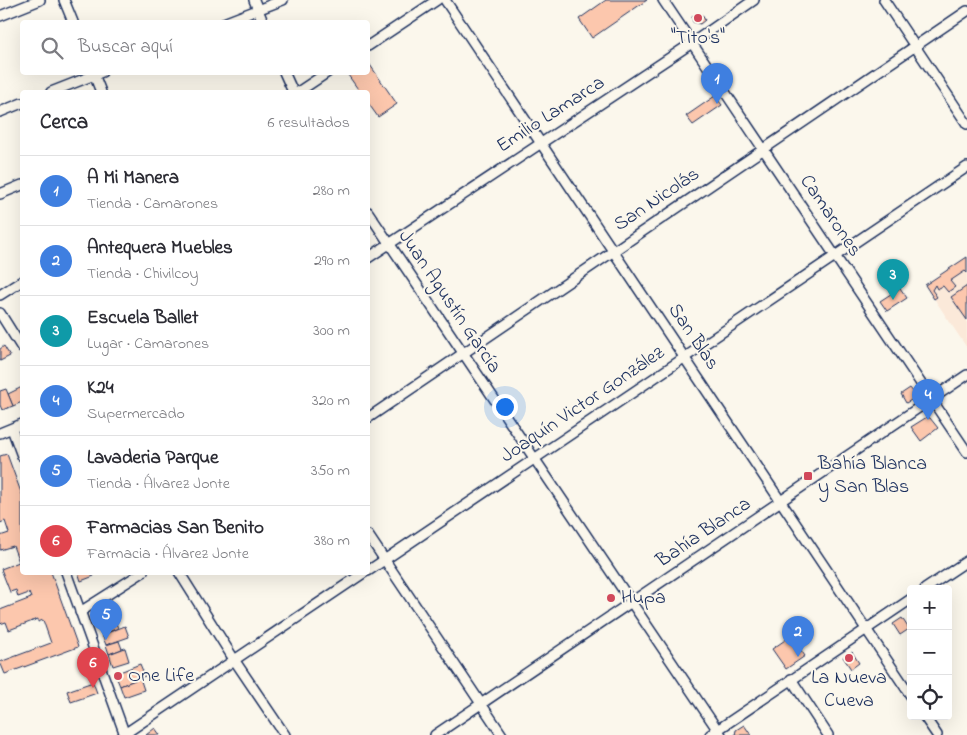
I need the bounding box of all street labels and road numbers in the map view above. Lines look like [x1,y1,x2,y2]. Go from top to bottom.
street label: Emilio Lamarca [491,69,611,161]
street label: San Nicolás [608,161,706,239]
street label: Camarones [792,169,868,263]
street label: Juan Agustín García [389,224,508,380]
street label: San Blas [660,298,726,376]
street label: Joaquín Victor González [495,339,671,471]
street label: Bahía Blanca [650,490,757,576]

